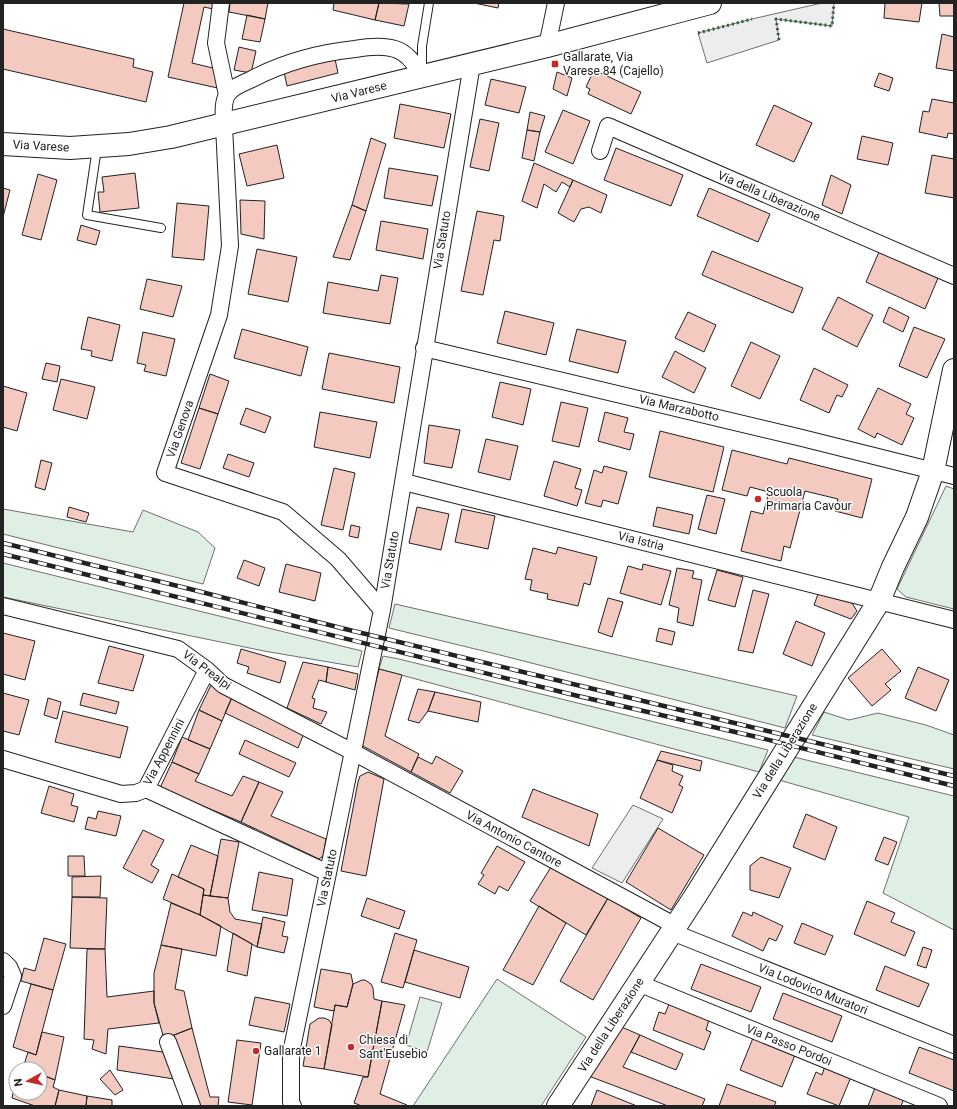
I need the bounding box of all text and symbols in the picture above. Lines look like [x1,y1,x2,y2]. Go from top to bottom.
place label: Gallarate, Via Varese 84 (Cajello) [563,50,664,78]
marker: Gallarate, Via Varese 84 (Cajello) [550,59,560,69]
street label: Via Varese [330,78,388,106]
street label: Via Varese [12,138,70,154]
street label: Via della Liberazione [716,168,822,224]
street label: Via Statuto [430,210,454,270]
street label: Via Marzabotto [638,392,721,424]
street label: Via Genova [164,398,196,460]
place label: Scuola Primaria Cavour [766,485,852,513]
marker: Scuola Primaria Cavour [753,494,763,504]
street label: Via Istria [617,529,665,553]
street label: Via Statuto [378,530,402,590]
street label: Via Prealpi [180,647,234,693]
street label: Via della Liberazione [750,701,820,801]
street label: Via Appennini [141,716,187,788]
street label: Via Antonio Cantore [464,808,564,870]
street label: Via Statuto [314,848,340,908]
street label: Via Lodovico Muratori [756,961,870,1017]
street label: Via della Liberazione [575,975,647,1075]
street label: Via Passo Pordoi [744,1021,834,1069]
place label: Chiesa di Sant'Eusebio [359,1033,428,1061]
marker: Chiesa di Sant'Eusebio [346,1042,356,1052]
place label: Gallarate 1 [264,1044,321,1058]
marker: Gallarate 1 [251,1046,261,1056]
north arrow [8,1061,48,1101]
text: N [12,1077,26,1087]

